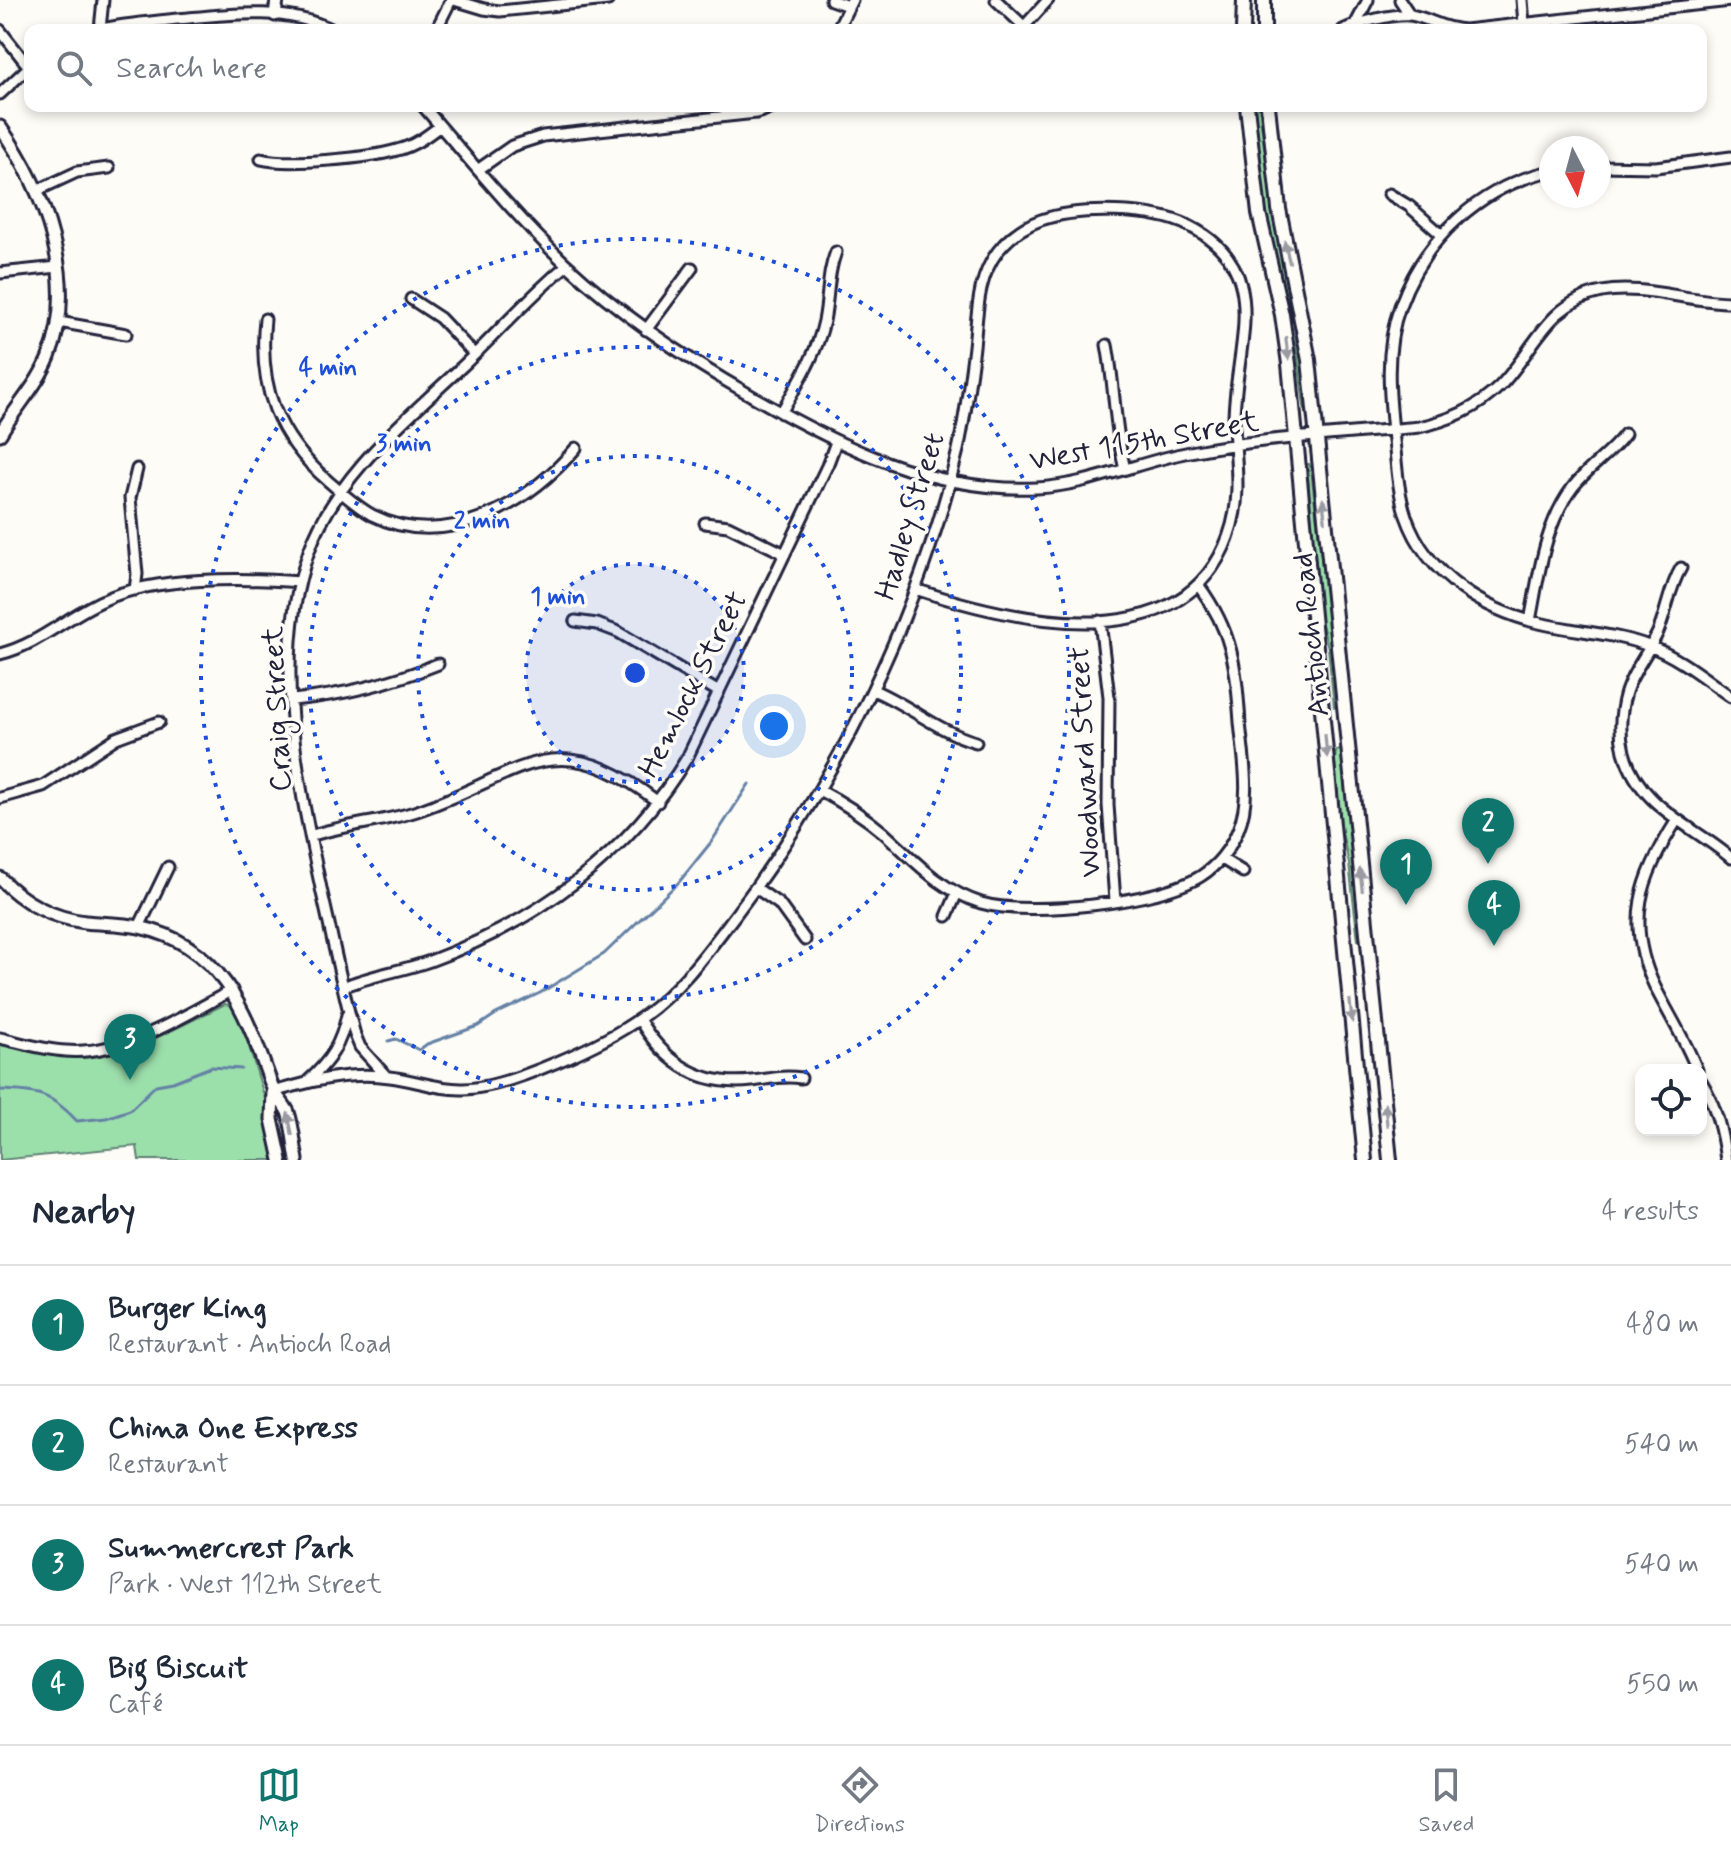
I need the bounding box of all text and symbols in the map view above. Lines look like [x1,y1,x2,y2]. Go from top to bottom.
search box [24,24,1707,112]
icon: search [52,46,96,90]
text: Search here [116,49,267,88]
north arrow [1539,136,1611,208]
one-way arrow [1281,240,1293,265]
one-way arrow [1281,336,1294,361]
text: 4 min [299,353,357,384]
street label: West 115th Street [1027,402,1262,481]
street label: Hadley Street [866,428,954,605]
text: 3 min [376,429,432,460]
one-way arrow [1317,497,1330,522]
text: 2 min [454,506,510,537]
street label: Antioch Road [1283,551,1339,719]
text: 1 min [530,582,586,613]
street label: Hemlock Street [630,585,757,785]
street label: Craig Street [254,625,303,793]
street label: Woodward Street [1060,646,1111,878]
centre of rings [621,659,649,687]
your location [754,706,794,746]
one-way arrow [1320,734,1333,759]
pin: 2 [1462,798,1514,864]
pin: 1 [1380,839,1432,905]
one-way arrow [1354,867,1367,892]
pin: 4 [1468,880,1520,946]
one-way arrow [1344,999,1357,1024]
pin: 3 [104,1014,156,1080]
map controls [1635,1064,1707,1136]
button: locate [1635,1064,1707,1136]
one-way arrow [1379,1102,1392,1127]
one-way arrow [283,1111,296,1136]
text: Nearby [32,1190,136,1235]
text: 4 results [1602,1195,1699,1229]
text: Burger King [108,1289,267,1328]
text: 1 [52,1308,64,1342]
text: 480 m [1626,1308,1699,1342]
text: Restaurant · Antioch Road [108,1328,391,1362]
text: China One Express [108,1409,358,1448]
text: 2 [52,1428,64,1462]
text: 540 m [1624,1428,1699,1462]
text: Restaurant [108,1448,229,1482]
text: Summercrest Park [108,1529,354,1568]
text: 3 [52,1548,64,1582]
text: 540 m [1624,1548,1699,1582]
text: Park · West 112th Street [108,1568,382,1602]
text: Big Biscuit [108,1649,248,1688]
text: 4 [50,1668,66,1702]
text: 550 m [1626,1668,1699,1702]
text: Café [108,1688,163,1722]
tab: Map [257,1763,301,1839]
tab: Directions [814,1763,905,1839]
tab: Saved [1419,1763,1474,1839]

